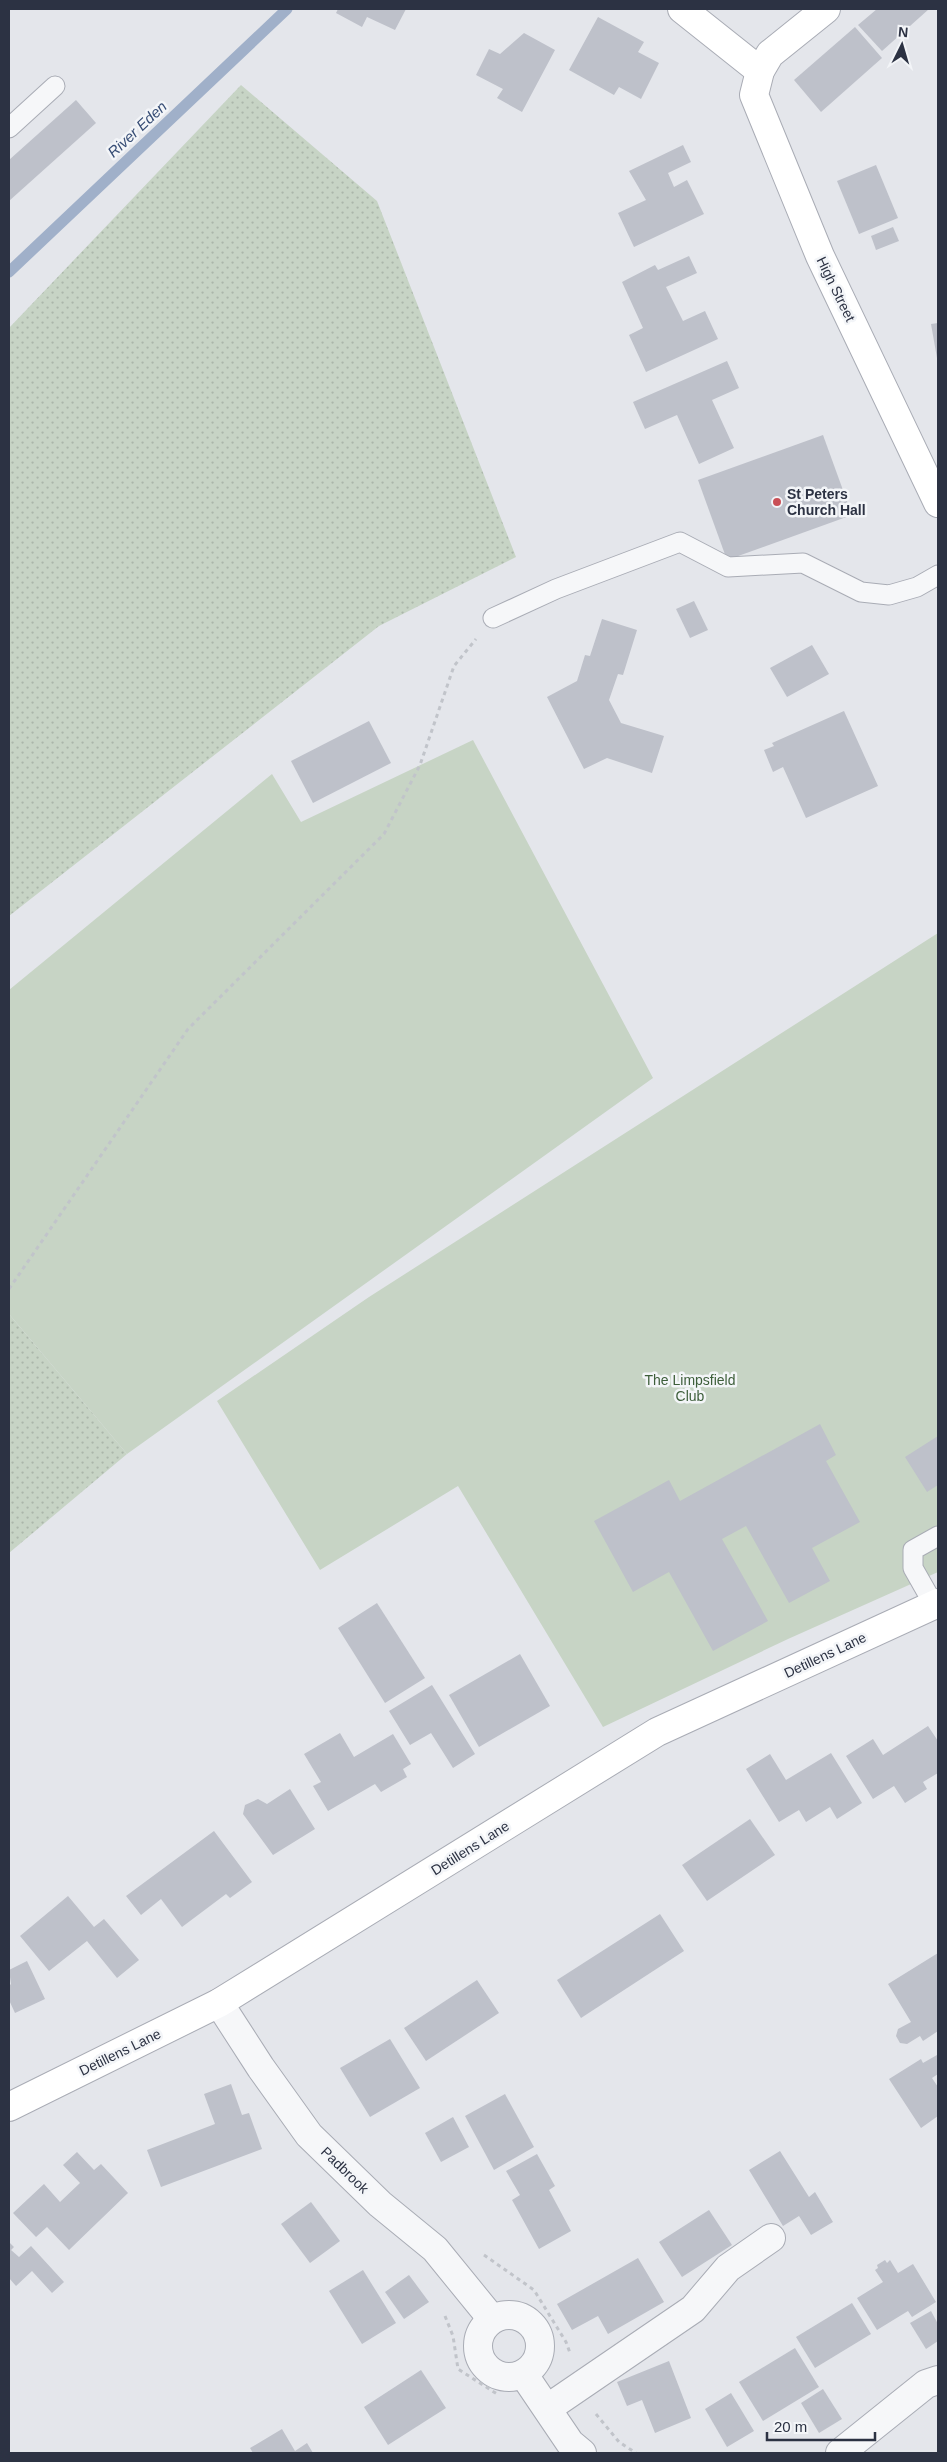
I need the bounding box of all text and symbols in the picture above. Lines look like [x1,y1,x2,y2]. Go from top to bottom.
north arrow [877,20,927,70]
text: N [897,24,909,40]
water label: River Eden [104,97,170,161]
street label: High Street [813,254,859,324]
place label: St Peters Church Hall [787,486,866,518]
marker: St Peters Church Hall [771,496,783,508]
park label: The Limpsfield Club [644,1372,736,1404]
street label: Detillens Lane [781,1629,869,1681]
street label: Detillens Lane [428,1818,512,1878]
street label: Detillens Lane [77,2025,164,2079]
street label: Padbrook [318,2143,373,2197]
scale bar [767,2410,874,2442]
text: 20 m [774,2418,807,2435]

